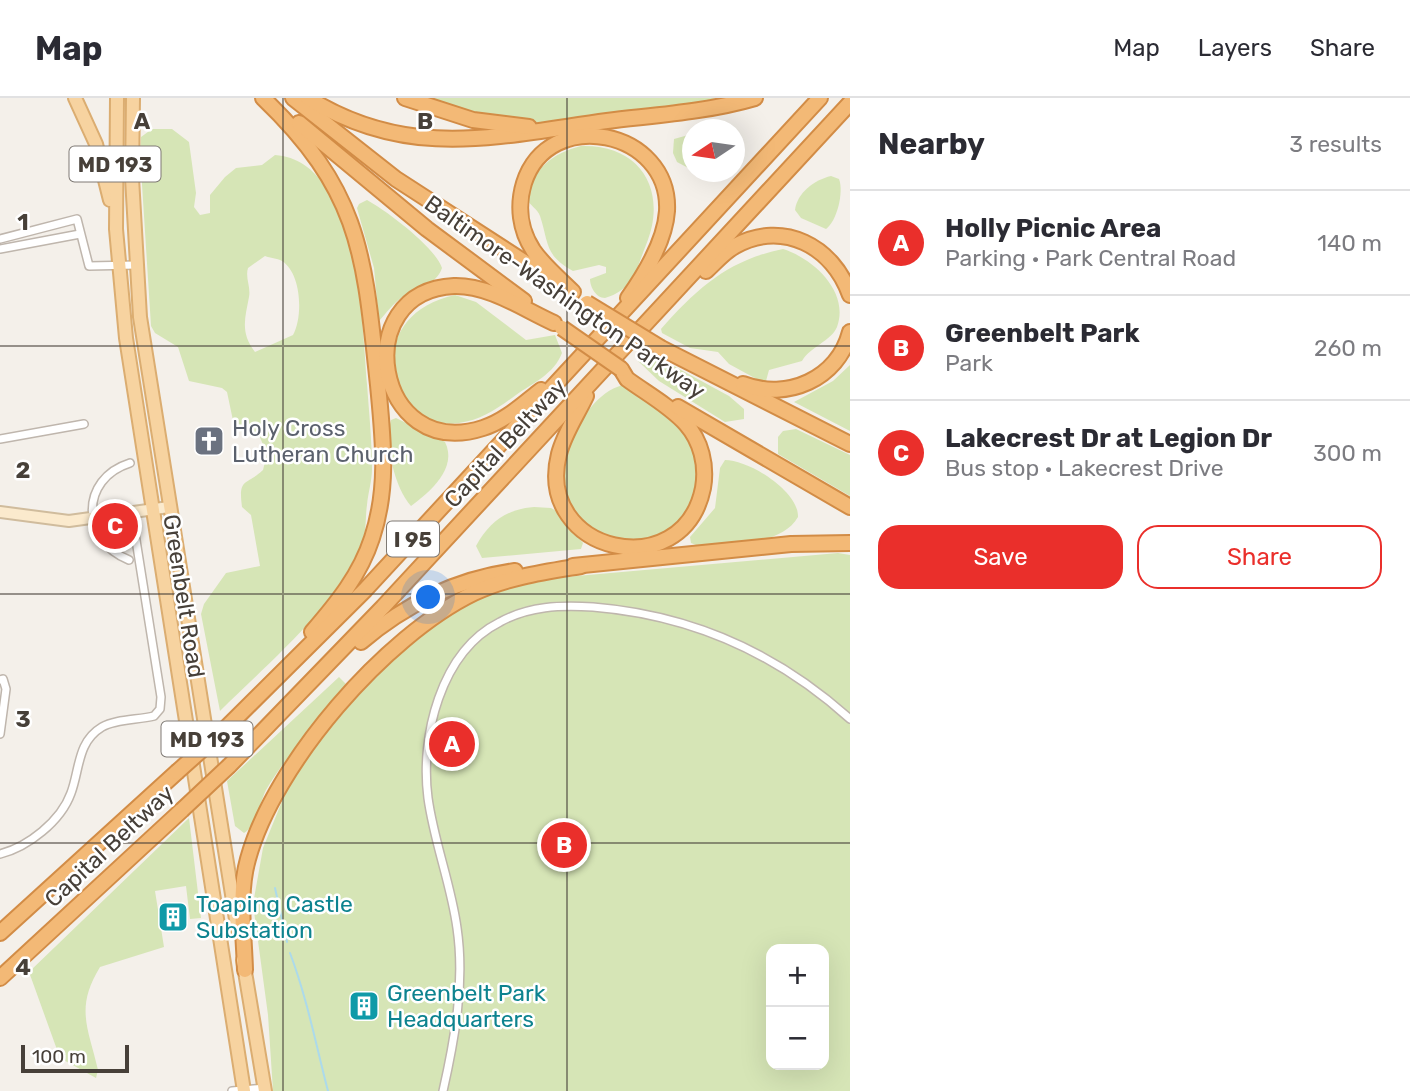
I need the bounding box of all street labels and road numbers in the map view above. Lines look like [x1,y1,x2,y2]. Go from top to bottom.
road number: MD 193 [69,146,160,182]
street label: Baltimore-Washington Parkway [419,189,711,405]
street label: Capital Beltway [438,372,572,513]
street label: Greenbelt Road [157,512,211,680]
road number: I 95 [387,522,439,556]
road number: MD 193 [162,722,252,756]
street label: Capital Beltway [39,779,180,913]

